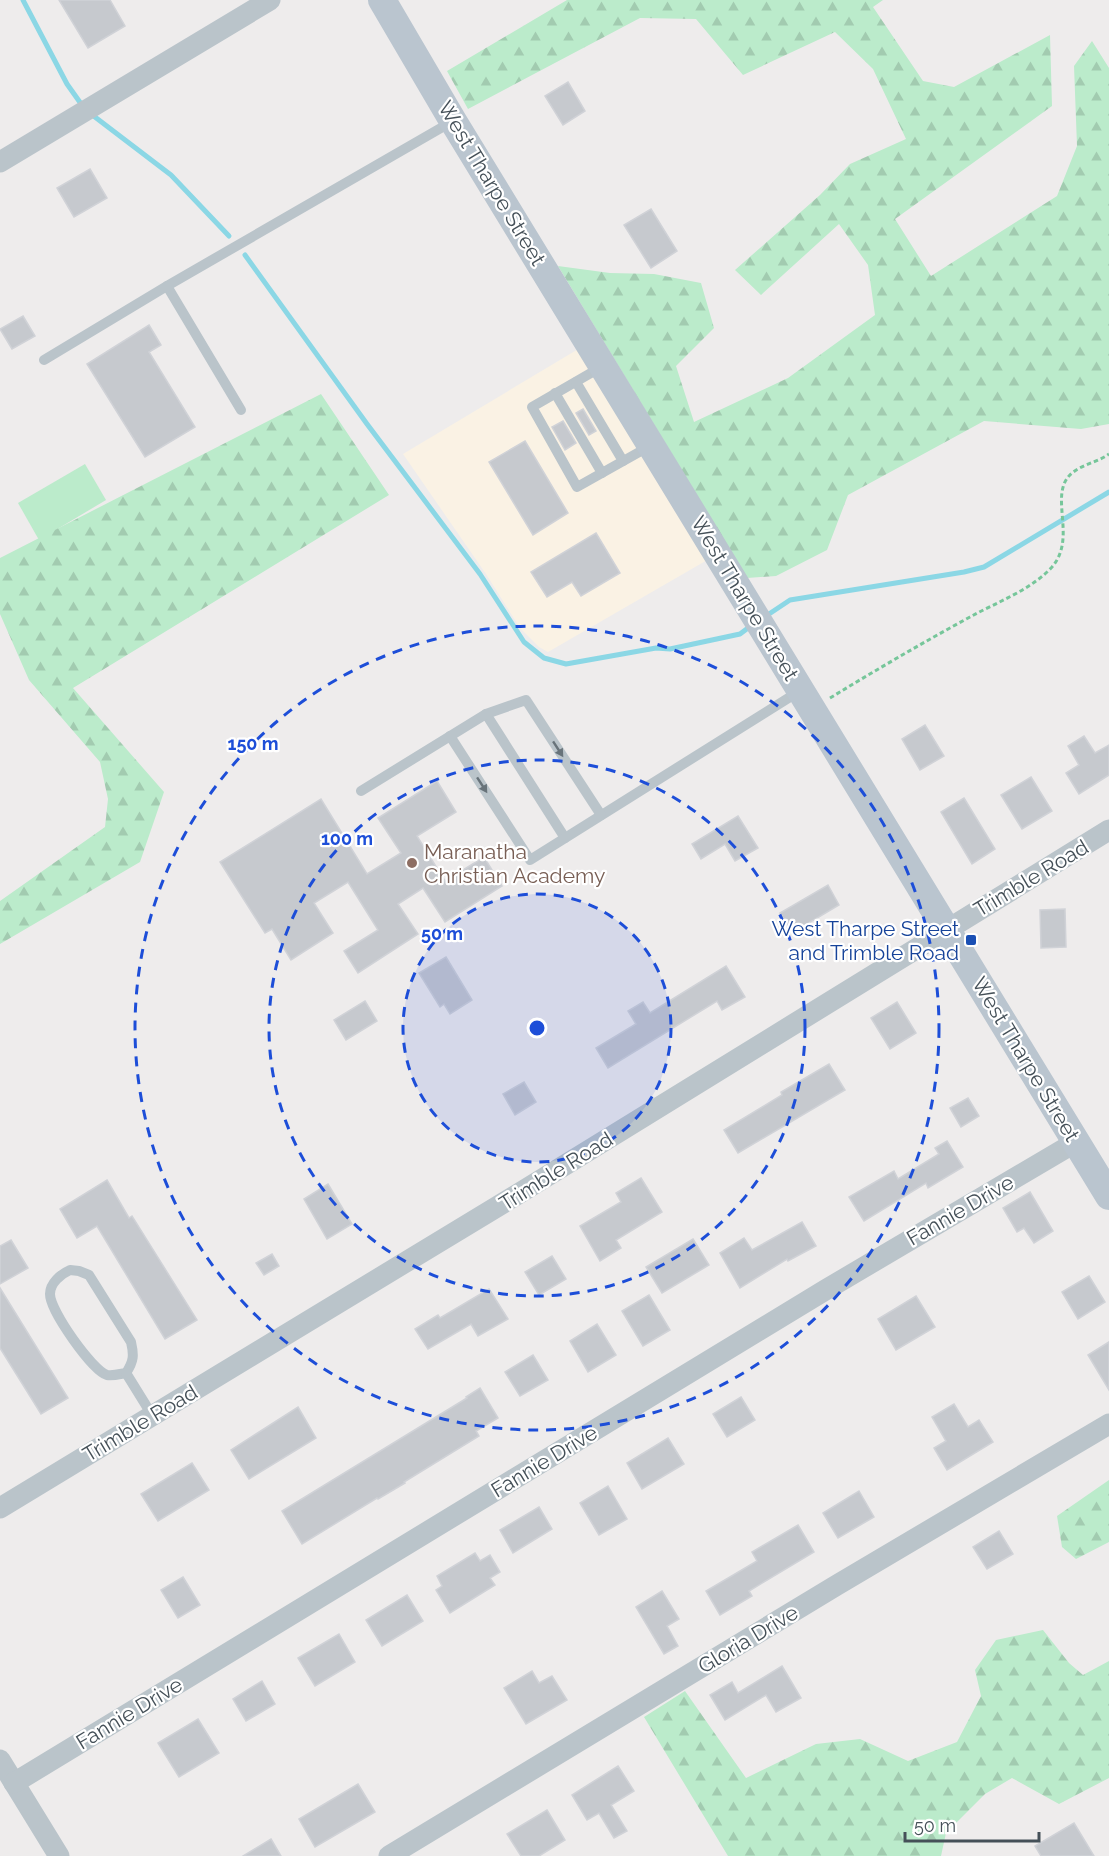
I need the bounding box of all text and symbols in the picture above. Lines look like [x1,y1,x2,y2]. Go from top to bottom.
street label: West Tharpe Street [433,96,551,270]
street label: West Tharpe Street [686,511,804,685]
text: 150 m [228,733,279,754]
one-way arrow [552,740,564,756]
one-way arrow [476,777,487,793]
text: 100 m [321,828,373,849]
street label: Trimble Road [969,834,1093,922]
place label: Maranatha Christian Academy [424,839,605,888]
marker: Maranatha Christian Academy [405,856,419,870]
place label: West Tharpe Street and Trimble Road [771,916,959,965]
text: 50 m [421,923,463,944]
marker: West Tharpe Street and Trimble Road [964,933,978,947]
street label: West Tharpe Street [967,972,1085,1146]
centre of rings [527,1018,547,1038]
street label: Trimble Road [495,1126,617,1216]
street label: Fannie Drive [902,1169,1018,1251]
street label: Trimble Road [78,1379,202,1467]
street label: Fannie Drive [486,1420,602,1502]
street label: Gloria Drive [694,1599,802,1679]
street label: Fannie Drive [71,1672,187,1754]
scale bar [905,1805,1038,1843]
text: 50 m [914,1815,956,1836]

